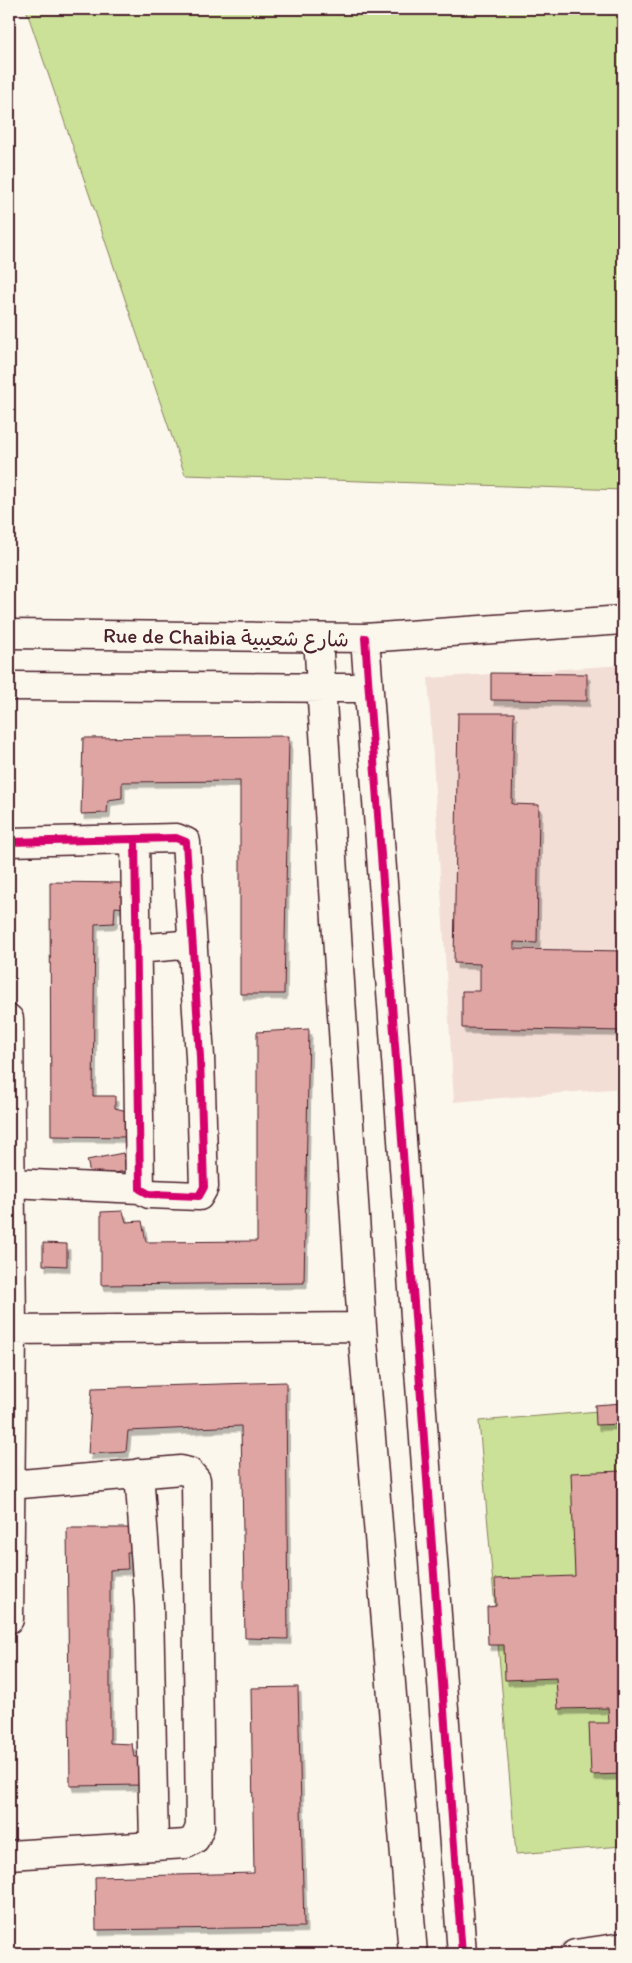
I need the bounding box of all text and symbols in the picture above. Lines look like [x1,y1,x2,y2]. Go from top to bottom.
street label: Rue de Chaibia شارع شعيبية [103,622,349,655]

